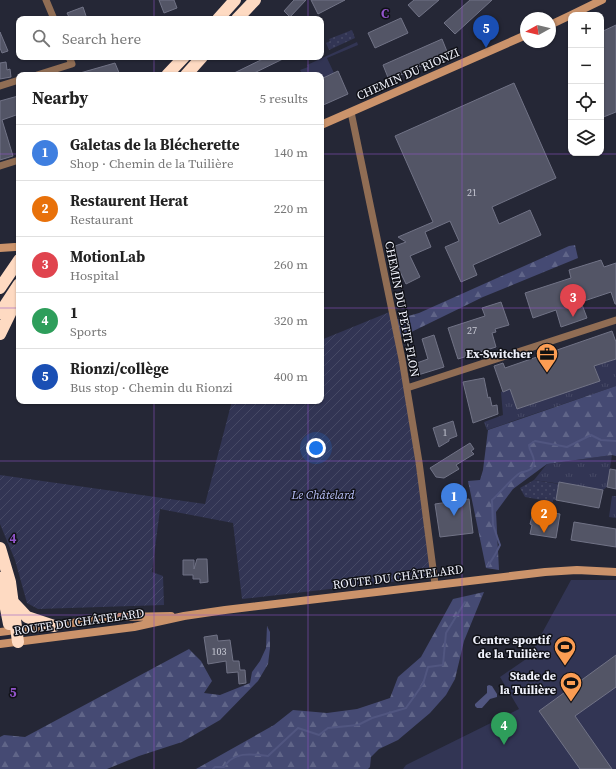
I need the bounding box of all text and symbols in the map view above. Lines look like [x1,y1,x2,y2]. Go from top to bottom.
text: C [381,5,389,22]
north arrow [520,12,556,48]
map controls [568,12,604,156]
button: + [568,12,604,48]
pin: 5 [473,15,499,48]
search box [16,16,324,60]
icon: search [30,27,52,49]
text: Search here [62,28,141,49]
street label: CHEMIN DU RIONZI [354,44,462,104]
button: − [568,48,604,84]
button: locate [568,84,604,120]
text: Nearby [32,86,88,110]
text: 5 results [260,90,308,107]
button: layers [568,120,604,156]
text: Galetas de la Blécherette [70,134,239,155]
text: 1 [41,144,49,161]
text: 140 m [274,144,308,161]
text: Shop · Chemin de la Tuilière [70,155,234,172]
house number: 21 [467,186,477,199]
text: Restaurent Herat [70,190,188,211]
text: 2 [41,200,49,217]
text: 220 m [274,200,308,217]
text: Restaurant [70,211,133,228]
street label: CHEMIN DU PETIT-FLON [381,240,423,378]
text: MotionLab [70,246,145,267]
text: 3 [41,256,49,273]
text: 260 m [274,256,308,273]
text: Hospital [70,267,119,284]
pin: 3 [560,284,586,317]
text: 1 [70,302,78,323]
text: 4 [41,312,49,329]
text: 320 m [274,312,308,329]
text: Sports [70,323,107,340]
house number: 27 [467,324,477,337]
office icon: Ex-Switcher [534,341,560,374]
place label: Ex-Switcher [466,346,532,362]
text: Rionzi/collège [70,358,169,379]
text: 5 [41,368,49,385]
text: 400 m [274,368,308,385]
text: Bus stop · Chemin du Rionzi [70,379,233,396]
house number: 1 [443,426,448,439]
your location [306,438,326,458]
pin: 1 [441,483,467,516]
park label: Le Châtelard [290,487,355,503]
pin: 2 [531,500,557,533]
text: 4 [9,530,17,547]
street label: ROUTE DU CHÂTELARD [332,561,464,593]
street label: ROUTE DU CHÂTELARD [13,605,145,639]
place label: Centre sportif de la Tuilière [473,632,552,662]
sports icon: Centre sportif de la Tuilière [552,634,578,667]
house number: 103 [212,645,227,658]
place label: Stade de la Tuilière [500,668,556,698]
sports icon: Stade de la Tuilière [558,670,584,703]
text: 5 [9,684,17,701]
pin: 4 [491,712,517,745]

